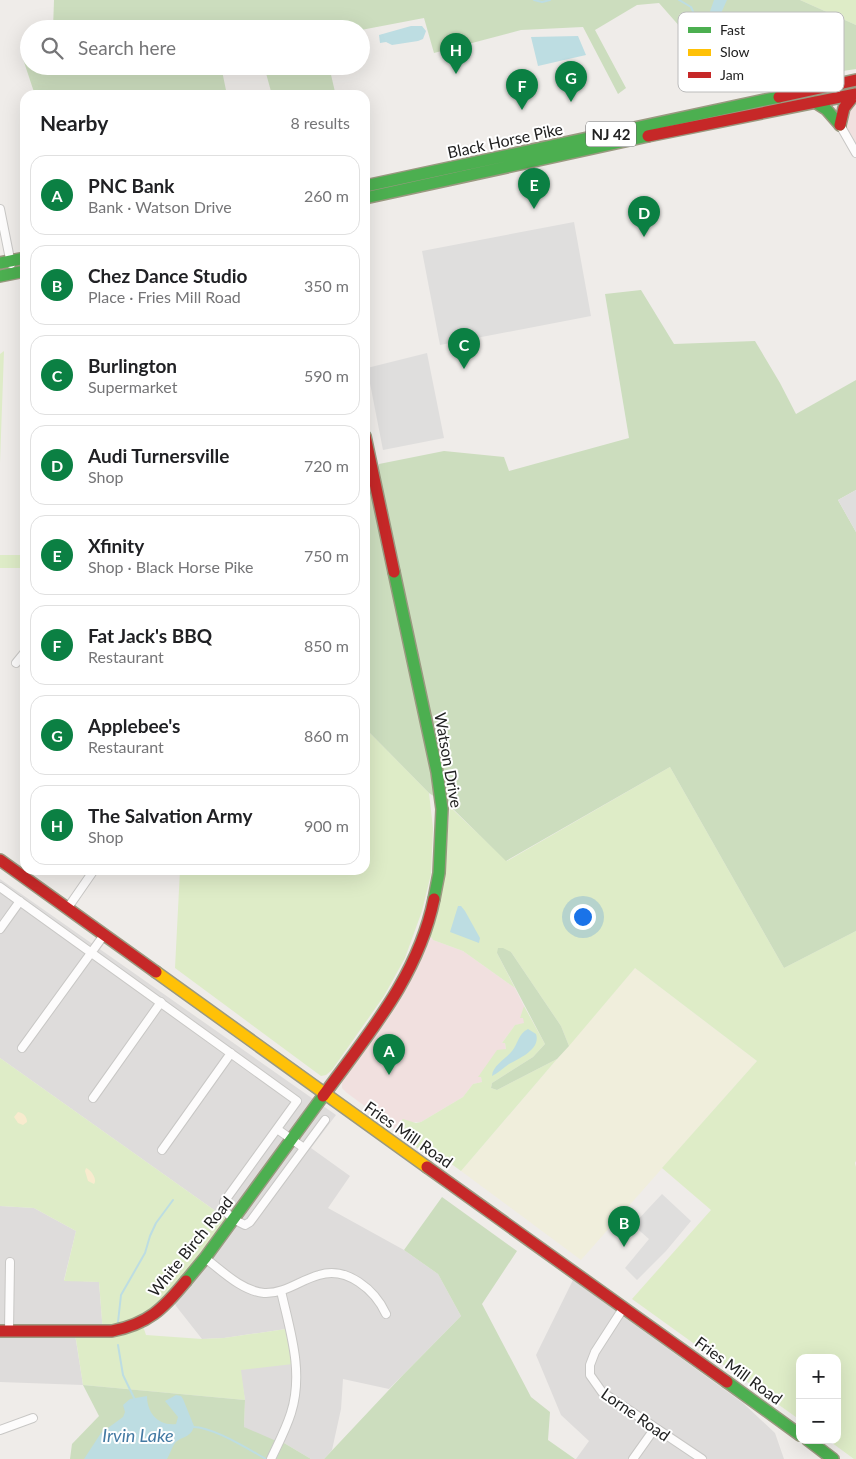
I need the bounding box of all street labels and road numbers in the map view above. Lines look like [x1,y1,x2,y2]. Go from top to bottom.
street label: Black Horse Pike [446,118,564,162]
road number: NJ 42 [586,122,636,146]
street label: Watson Drive [431,711,467,809]
street label: Fries Mill Road [361,1097,457,1171]
street label: White Birch Road [144,1192,236,1300]
street label: Fries Mill Road [692,1332,786,1408]
street label: Lorne Road [598,1383,674,1445]

